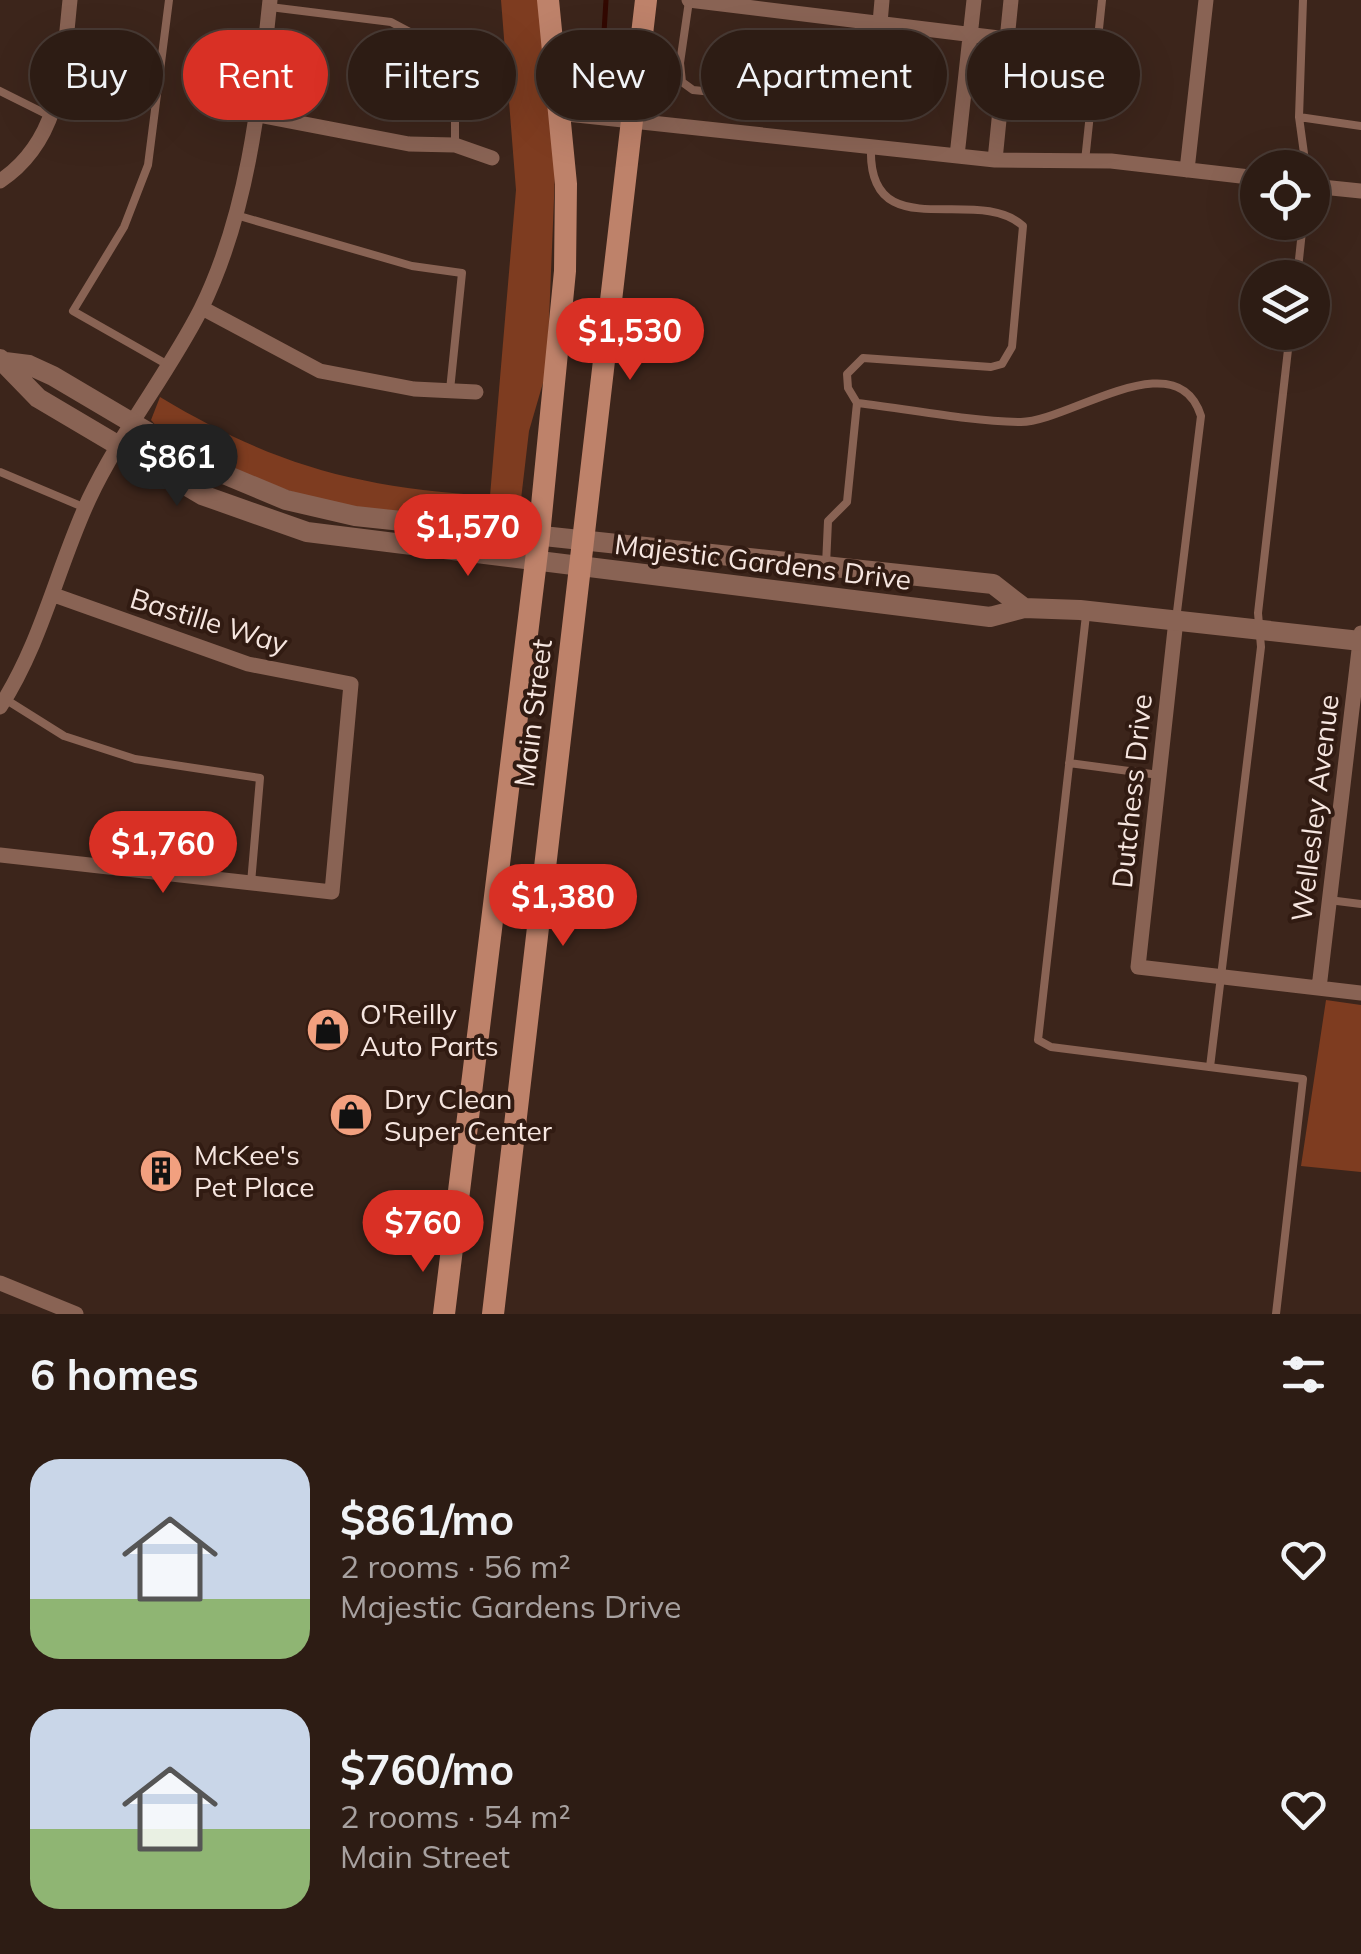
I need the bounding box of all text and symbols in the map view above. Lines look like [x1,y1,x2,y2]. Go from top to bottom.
chip: Buy [30,30,163,120]
chip: Rent [183,30,328,120]
chip: Filters [348,30,516,120]
chip: New [536,30,681,120]
chip: Apartment [701,30,947,120]
chip: House [967,30,1140,120]
map controls [1240,150,1330,350]
button: locate [1240,150,1330,240]
button: layers [1240,260,1330,350]
pin: $1,530 [549,298,711,383]
text: $1,530 [578,310,682,350]
pin: $861 [118,424,236,509]
text: $861 [139,436,215,476]
pin: $1,570 [387,494,549,579]
text: $1,570 [416,506,520,546]
street label: Majestic Gardens Drive [613,526,913,597]
street label: Bastille Way [126,580,292,661]
street label: Main Street [506,637,559,789]
street label: Dutchess Drive [1104,692,1159,890]
street label: Wellesley Avenue [1283,692,1346,924]
pin: $1,760 [82,811,244,896]
text: $1,760 [111,823,215,863]
pin: $1,380 [482,864,644,949]
text: $1,380 [511,876,615,916]
place label: O'Reilly Auto Parts [360,996,499,1063]
shop icon: O'Reilly Auto Parts [305,1007,351,1053]
place label: Dry Clean Super Center [384,1081,553,1148]
shop icon: Dry Clean Super Center [328,1092,374,1138]
place label: McKee's Pet Place [194,1137,314,1204]
building icon: McKee's Pet Place [138,1148,184,1194]
pin: $760 [364,1190,482,1275]
text: $760 [385,1202,461,1242]
icon: filters [1276,1347,1331,1402]
text: 6 homes [30,1348,199,1401]
text: $861/mo [340,1493,514,1546]
icon: home [110,1499,230,1619]
icon: heart [1276,1532,1331,1587]
text: 2 rooms · 56 m² [340,1546,571,1586]
text: Majestic Gardens Drive [340,1586,681,1626]
text: $760/mo [340,1743,514,1796]
icon: home [110,1749,230,1869]
icon: heart [1276,1782,1331,1837]
text: 2 rooms · 54 m² [340,1796,571,1836]
text: Main Street [340,1836,510,1876]

